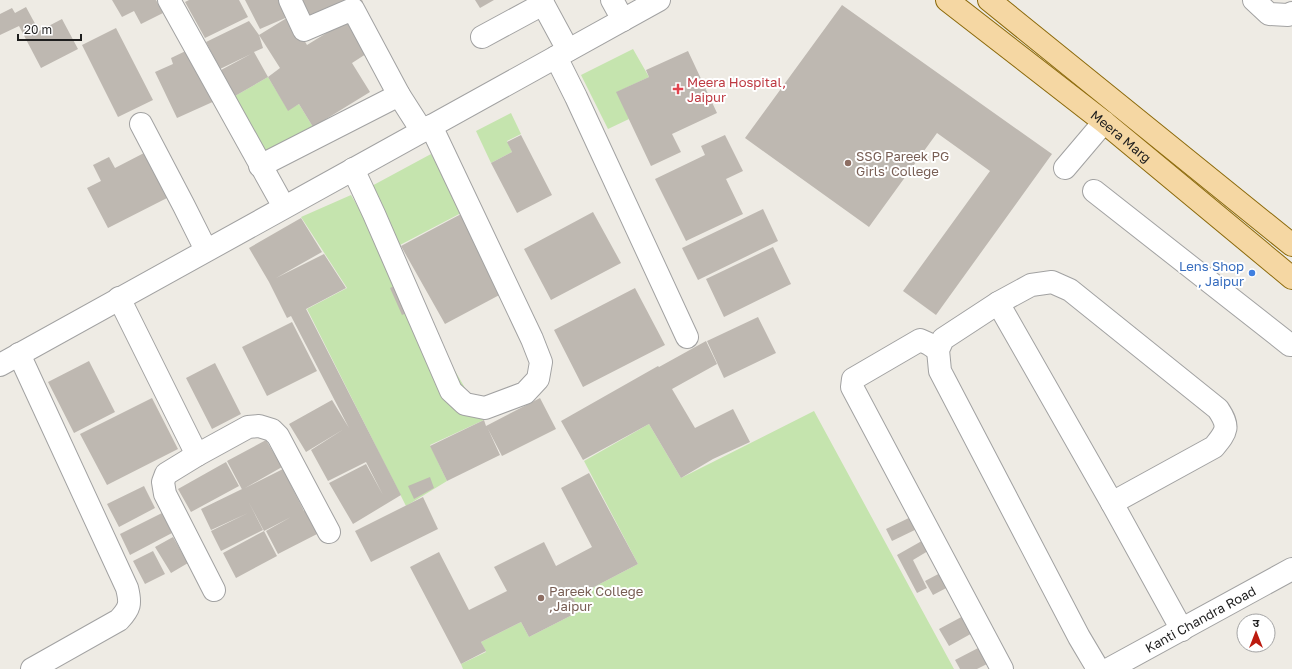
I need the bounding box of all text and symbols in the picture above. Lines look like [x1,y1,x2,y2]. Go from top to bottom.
scale bar [18,16,81,42]
text: 20 m [24,22,52,37]
place label: Meera Hospital, Jaipur [687,74,786,105]
marker: Meera Hospital, Jaipur [672,83,684,95]
street label: Meera Marg [1088,107,1154,166]
place label: SSG Pareek PG Girls' College [856,148,949,179]
marker: SSG Pareek PG Girls' College [843,158,853,168]
place label: Lens Shop , Jaipur [1179,258,1244,289]
marker: Lens Shop , Jaipur [1247,268,1257,278]
street label: Kanti Chandra Road [1142,582,1258,656]
place label: Pareek College ,Jaipur [549,583,643,614]
marker: Pareek College ,Jaipur [536,593,546,603]
north arrow [1236,613,1276,653]
text: उ [1253,616,1260,629]

